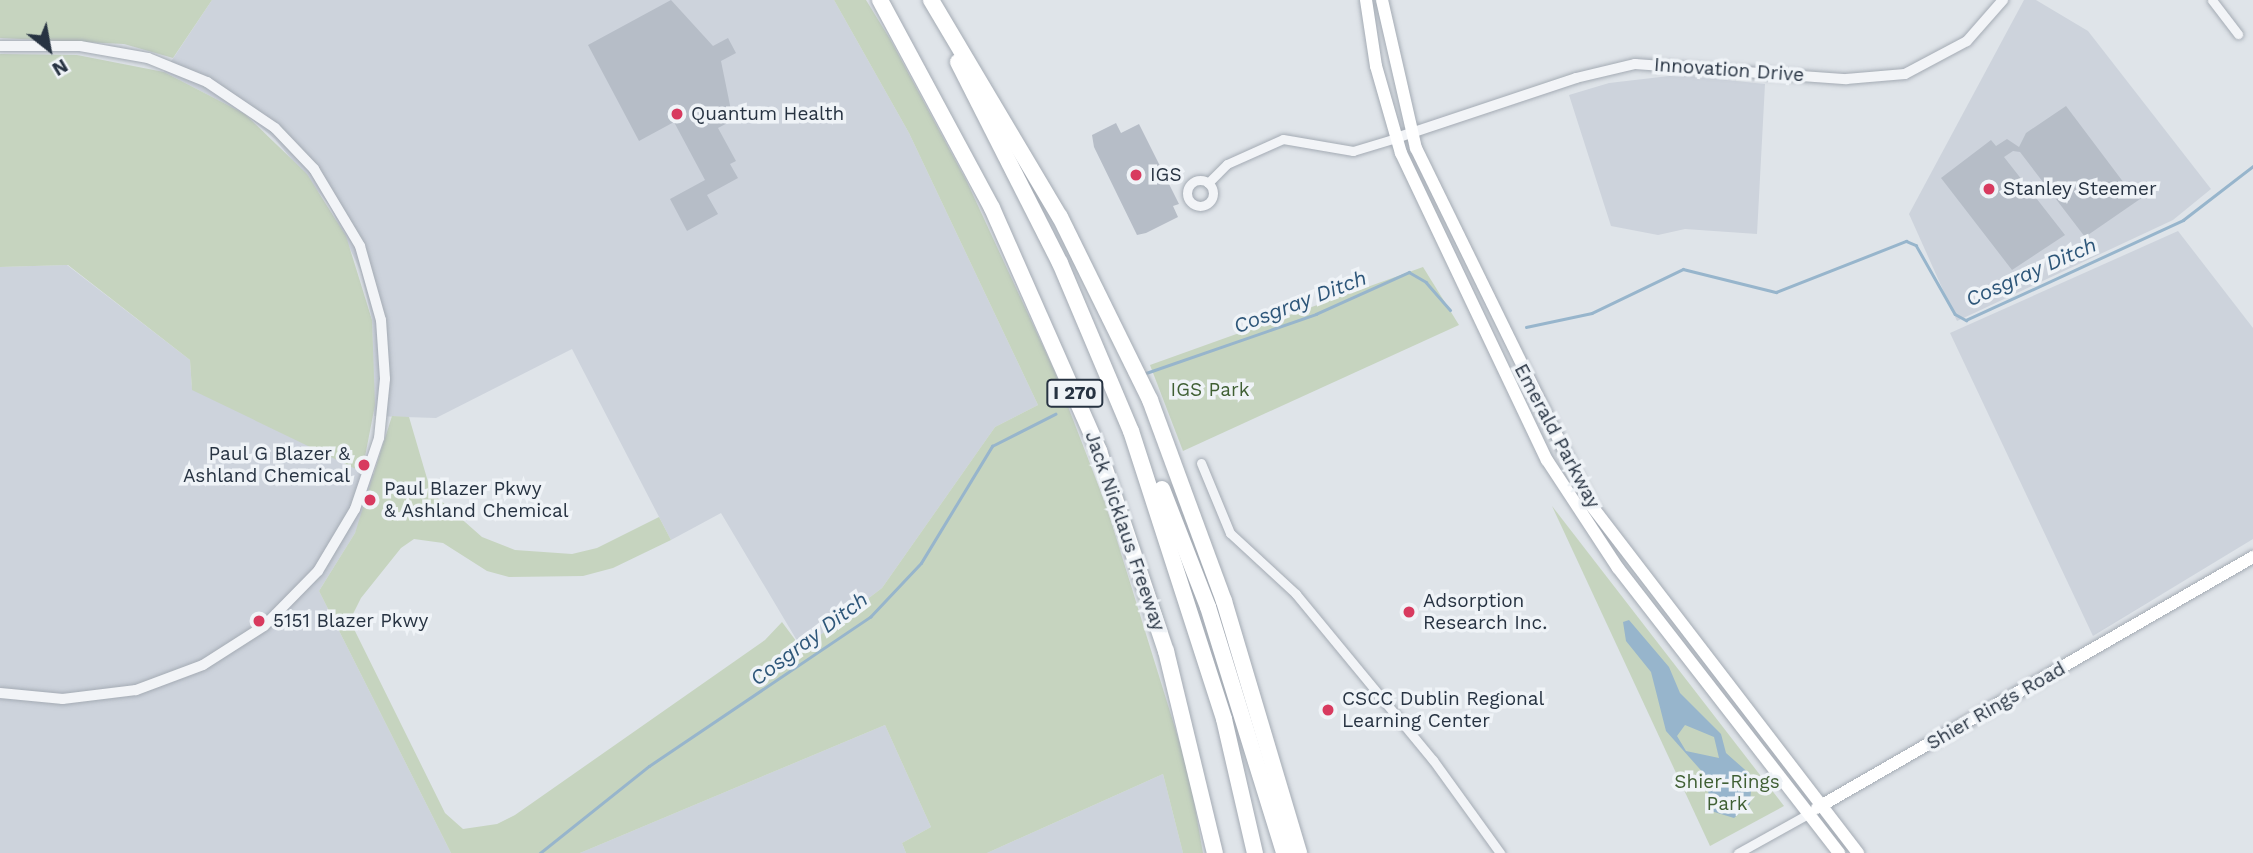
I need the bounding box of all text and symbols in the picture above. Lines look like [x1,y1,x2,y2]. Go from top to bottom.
north arrow [14,14,84,84]
street label: Innovation Drive [1653,53,1805,87]
text: N [48,54,72,81]
place label: Quantum Health [691,103,844,125]
marker: Quantum Health [669,106,685,122]
place label: IGS [1150,164,1182,186]
marker: IGS [1128,167,1144,183]
place label: Stanley Steemer [2003,178,2157,200]
marker: Stanley Steemer [1981,181,1997,197]
water label: Cosgray Ditch [1961,232,2101,312]
water label: Cosgray Ditch [1230,265,1370,339]
street label: Emerald Parkway [1509,360,1605,512]
road number: I 270 [1045,379,1105,408]
park label: IGS Park [1171,379,1249,401]
street label: Jack Nicklaus Freeway [1080,428,1170,634]
place label: Paul G Blazer & Ashland Chemical [183,443,350,487]
marker: Paul G Blazer & Ashland Chemical [356,457,372,473]
place label: Paul Blazer Pkwy & Ashland Chemical [384,478,569,522]
marker: Paul Blazer Pkwy & Ashland Chemical [362,492,378,508]
water label: Cosgray Ditch [745,586,873,692]
place label: Adsorption Research Inc. [1423,590,1547,634]
marker: Adsorption Research Inc. [1401,604,1417,620]
place label: 5151 Blazer Pkwy [273,610,429,632]
marker: 5151 Blazer Pkwy [251,613,267,629]
street label: Shier Rings Road [1923,657,2069,755]
place label: CSCC Dublin Regional Learning Center [1342,688,1544,732]
marker: CSCC Dublin Regional Learning Center [1320,702,1336,718]
park label: Shier-Rings Park [1674,771,1780,815]

